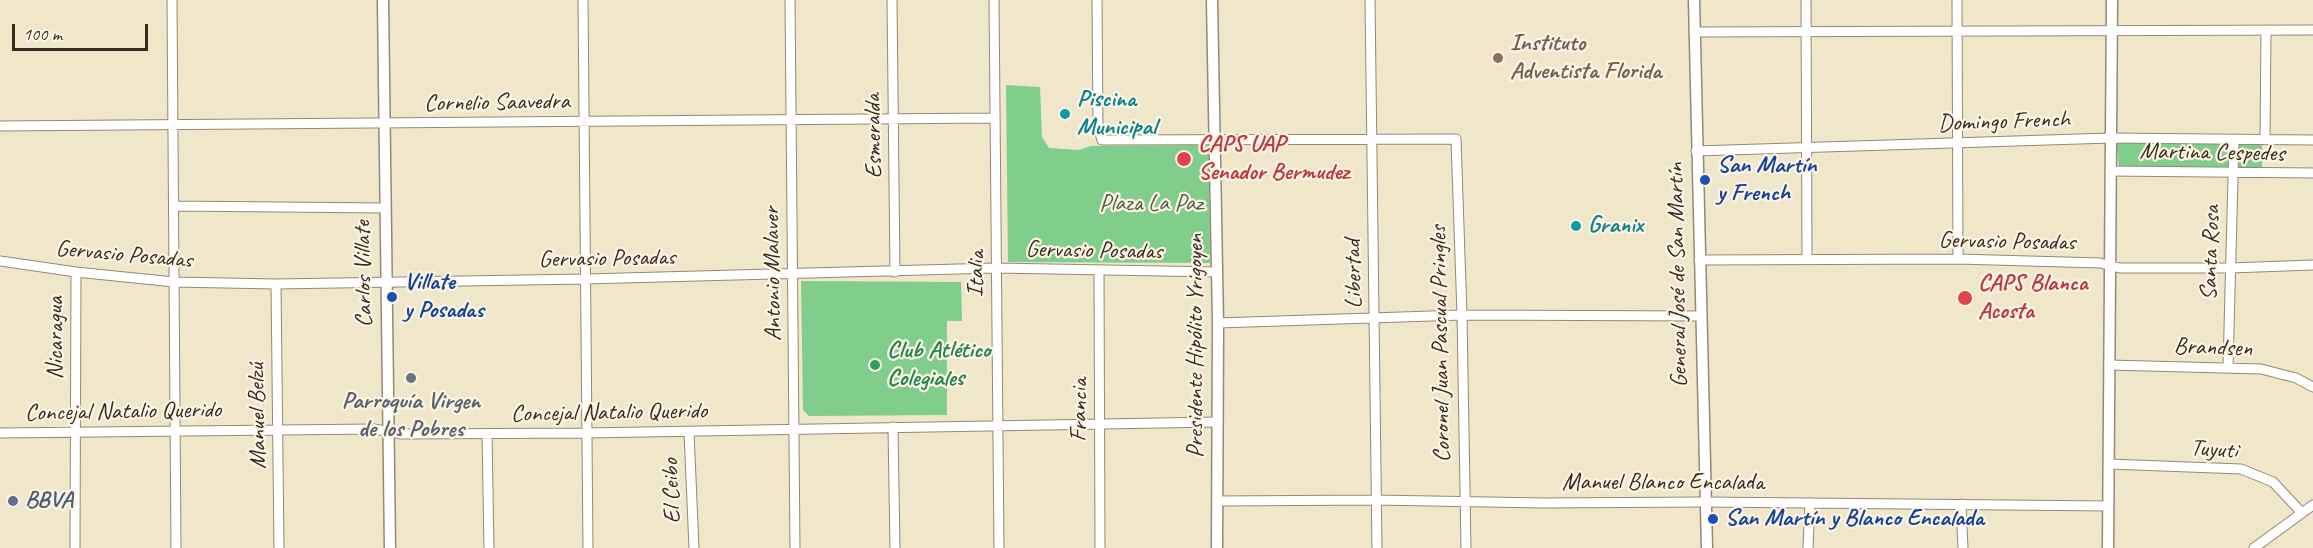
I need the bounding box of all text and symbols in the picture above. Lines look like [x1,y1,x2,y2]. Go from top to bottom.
scale bar [15,12,152,50]
text: 100 m [23,23,62,45]
place label: Instituto Adventista Florida [1510,30,1661,86]
marker: Instituto Adventista Florida [1491,51,1505,65]
place label: Piscina Municipal [1077,86,1156,142]
street label: Cornelio Saavedra [424,87,570,119]
street label: Esmeralda [859,93,889,179]
street label: Domingo French [1937,105,2071,139]
marker: Piscina Municipal [1058,107,1072,121]
place label: CAPS UAP Senador Bermudez [1198,131,1349,187]
street label: Martina Cespedes [2139,137,2285,169]
marker: CAPS UAP Senador Bermudez [1175,150,1193,168]
place label: San Martín y French [1717,152,1816,208]
street label: General José de San Martín [1662,162,1694,388]
marker: San Martín y French [1698,173,1712,187]
park label: Plaza La Paz [1099,190,1203,218]
street label: Santa Rosa [2195,205,2227,301]
street label: Antonio Malaver [757,207,789,341]
place label: Granix [1588,212,1643,240]
marker: Granix [1569,219,1583,233]
street label: Carlos Villate [349,220,379,328]
street label: Coronel Juan Pascual Pringles [1425,225,1457,463]
street label: Gervasio Posadas [1938,226,2076,258]
street label: Presidente Hipólito Yrigoyen [1182,234,1210,458]
street label: Gervasio Posadas [55,235,193,275]
street label: Gervasio Posadas [1025,235,1163,267]
street label: Libertad [1339,239,1369,309]
street label: Gervasio Posadas [538,243,676,275]
street label: Italia [963,251,991,297]
place label: Villate y Posadas [404,269,484,325]
place label: CAPS Blanca Acosta [1978,270,2088,326]
marker: CAPS Blanca Acosta [1956,289,1974,307]
marker: Villate y Posadas [385,290,399,304]
street label: Nicaragua [42,297,70,379]
street label: Brandsen [2173,332,2253,364]
place label: Club Atlético Colegiales [887,337,991,393]
marker: Club Atlético Colegiales [868,358,882,372]
street label: Manuel Belzú [243,363,273,469]
marker: Parroquía Virgen de los Pobres [404,371,418,385]
street label: Francia [1066,378,1094,442]
place label: Parroquía Virgen de los Pobres [342,388,480,444]
street label: Concejal Natalio Querido [25,396,221,428]
street label: Concejal Natalio Querido [511,397,707,429]
street label: Tuyuti [2189,434,2239,466]
street label: El Ceibo [656,458,688,524]
street label: Manuel Blanco Encalada [1562,469,1764,497]
place label: BBVA [25,487,73,515]
marker: BBVA [6,494,20,508]
place label: San Martín y Blanco Encalada [1725,505,1984,533]
marker: San Martín y Blanco Encalada [1706,512,1720,526]

